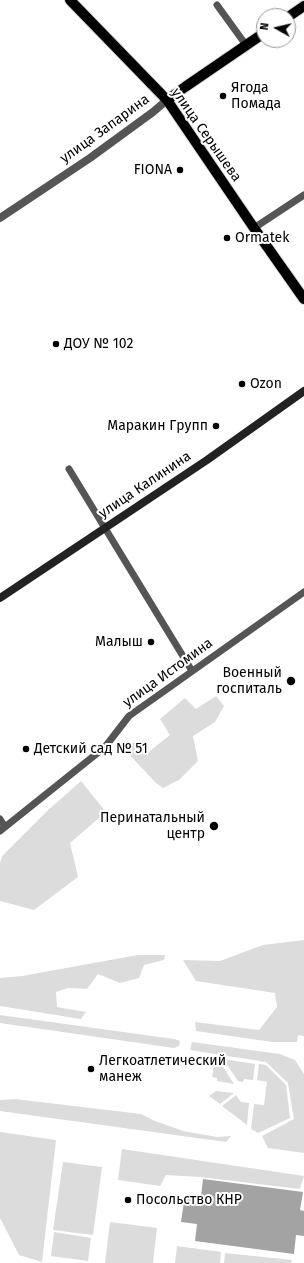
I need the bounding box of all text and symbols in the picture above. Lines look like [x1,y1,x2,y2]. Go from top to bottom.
north arrow [256,8,296,48]
text: N [258,22,272,31]
place label: Ягода Помада [231,80,281,112]
street label: улица Серышева [167,85,245,185]
street label: улица Запарина [57,91,153,167]
marker: Ягода Помада [218,91,228,101]
place label: FIONA [134,162,172,178]
marker: FIONA [175,165,185,175]
place label: Ormatek [235,230,289,246]
marker: Ormatek [222,233,232,243]
place label: ДОУ № 102 [64,336,133,352]
marker: ДОУ № 102 [51,339,61,349]
place label: Ozon [250,376,282,392]
marker: Ozon [237,379,247,389]
place label: Маракин Групп [107,418,208,434]
marker: Маракин Групп [211,421,221,431]
street label: улица Калинина [96,448,194,522]
place label: Малыш [95,634,143,650]
street label: улица Истомина [120,635,216,711]
marker: Малыш [146,637,156,647]
place label: Военный госпиталь [216,665,282,698]
marker: Военный госпиталь [285,675,297,687]
place label: Детский сад № 51 [34,741,148,757]
marker: Детский сад № 51 [21,744,31,754]
place label: Перинатальный центр [100,810,205,842]
marker: Перинатальный центр [208,820,220,832]
place label: Легкоатлетический манеж [99,1053,226,1086]
marker: Легкоатлетический манеж [86,1064,96,1074]
place label: Посольство КНР [136,1192,242,1208]
marker: Посольство КНР [123,1195,133,1205]

